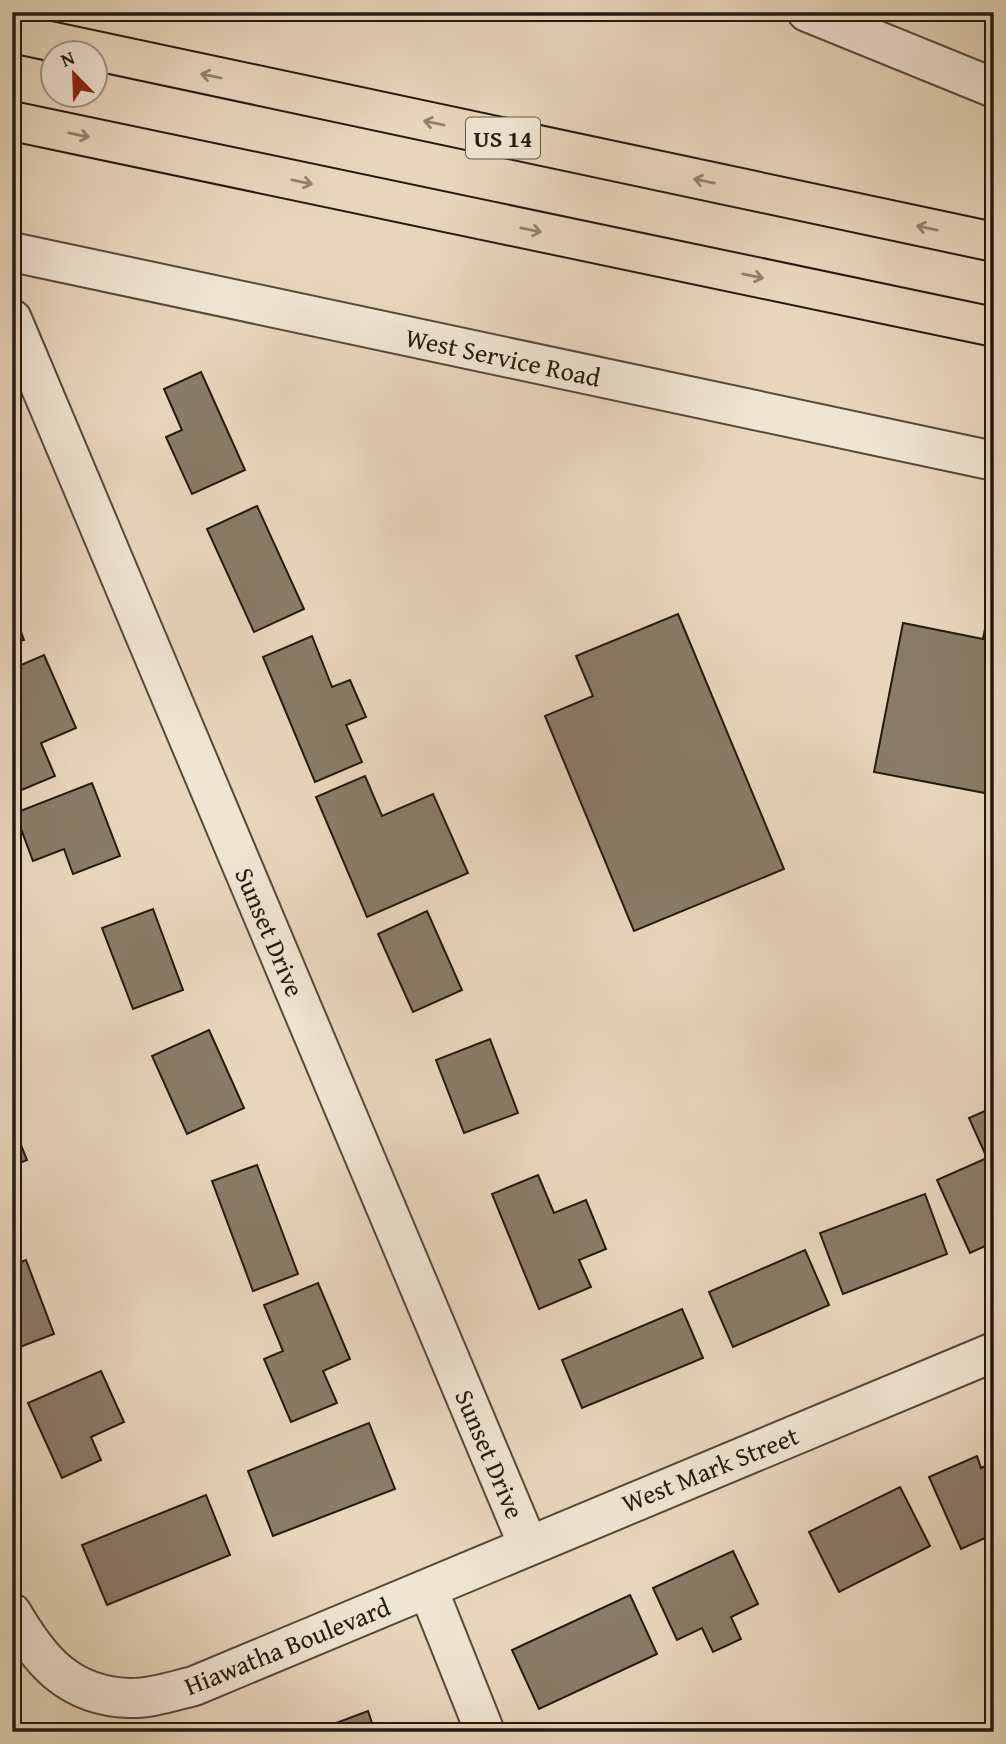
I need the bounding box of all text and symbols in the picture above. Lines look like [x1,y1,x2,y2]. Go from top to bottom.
north arrow [38,38,108,108]
text: N [56,43,79,74]
one-way arrow [201,69,223,82]
one-way arrow [423,116,446,130]
road number: US 14 [466,118,540,158]
one-way arrow [67,129,90,143]
one-way arrow [693,173,716,187]
one-way arrow [290,175,313,189]
one-way arrow [916,221,939,235]
one-way arrow [519,223,542,237]
one-way arrow [741,270,764,284]
street label: West Service Road [402,317,604,397]
street label: Sunset Drive [225,861,315,1003]
street label: Sunset Drive [445,1383,535,1525]
street label: West Mark Street [616,1416,804,1522]
street label: Hiawatha Boulevard [178,1587,396,1705]

